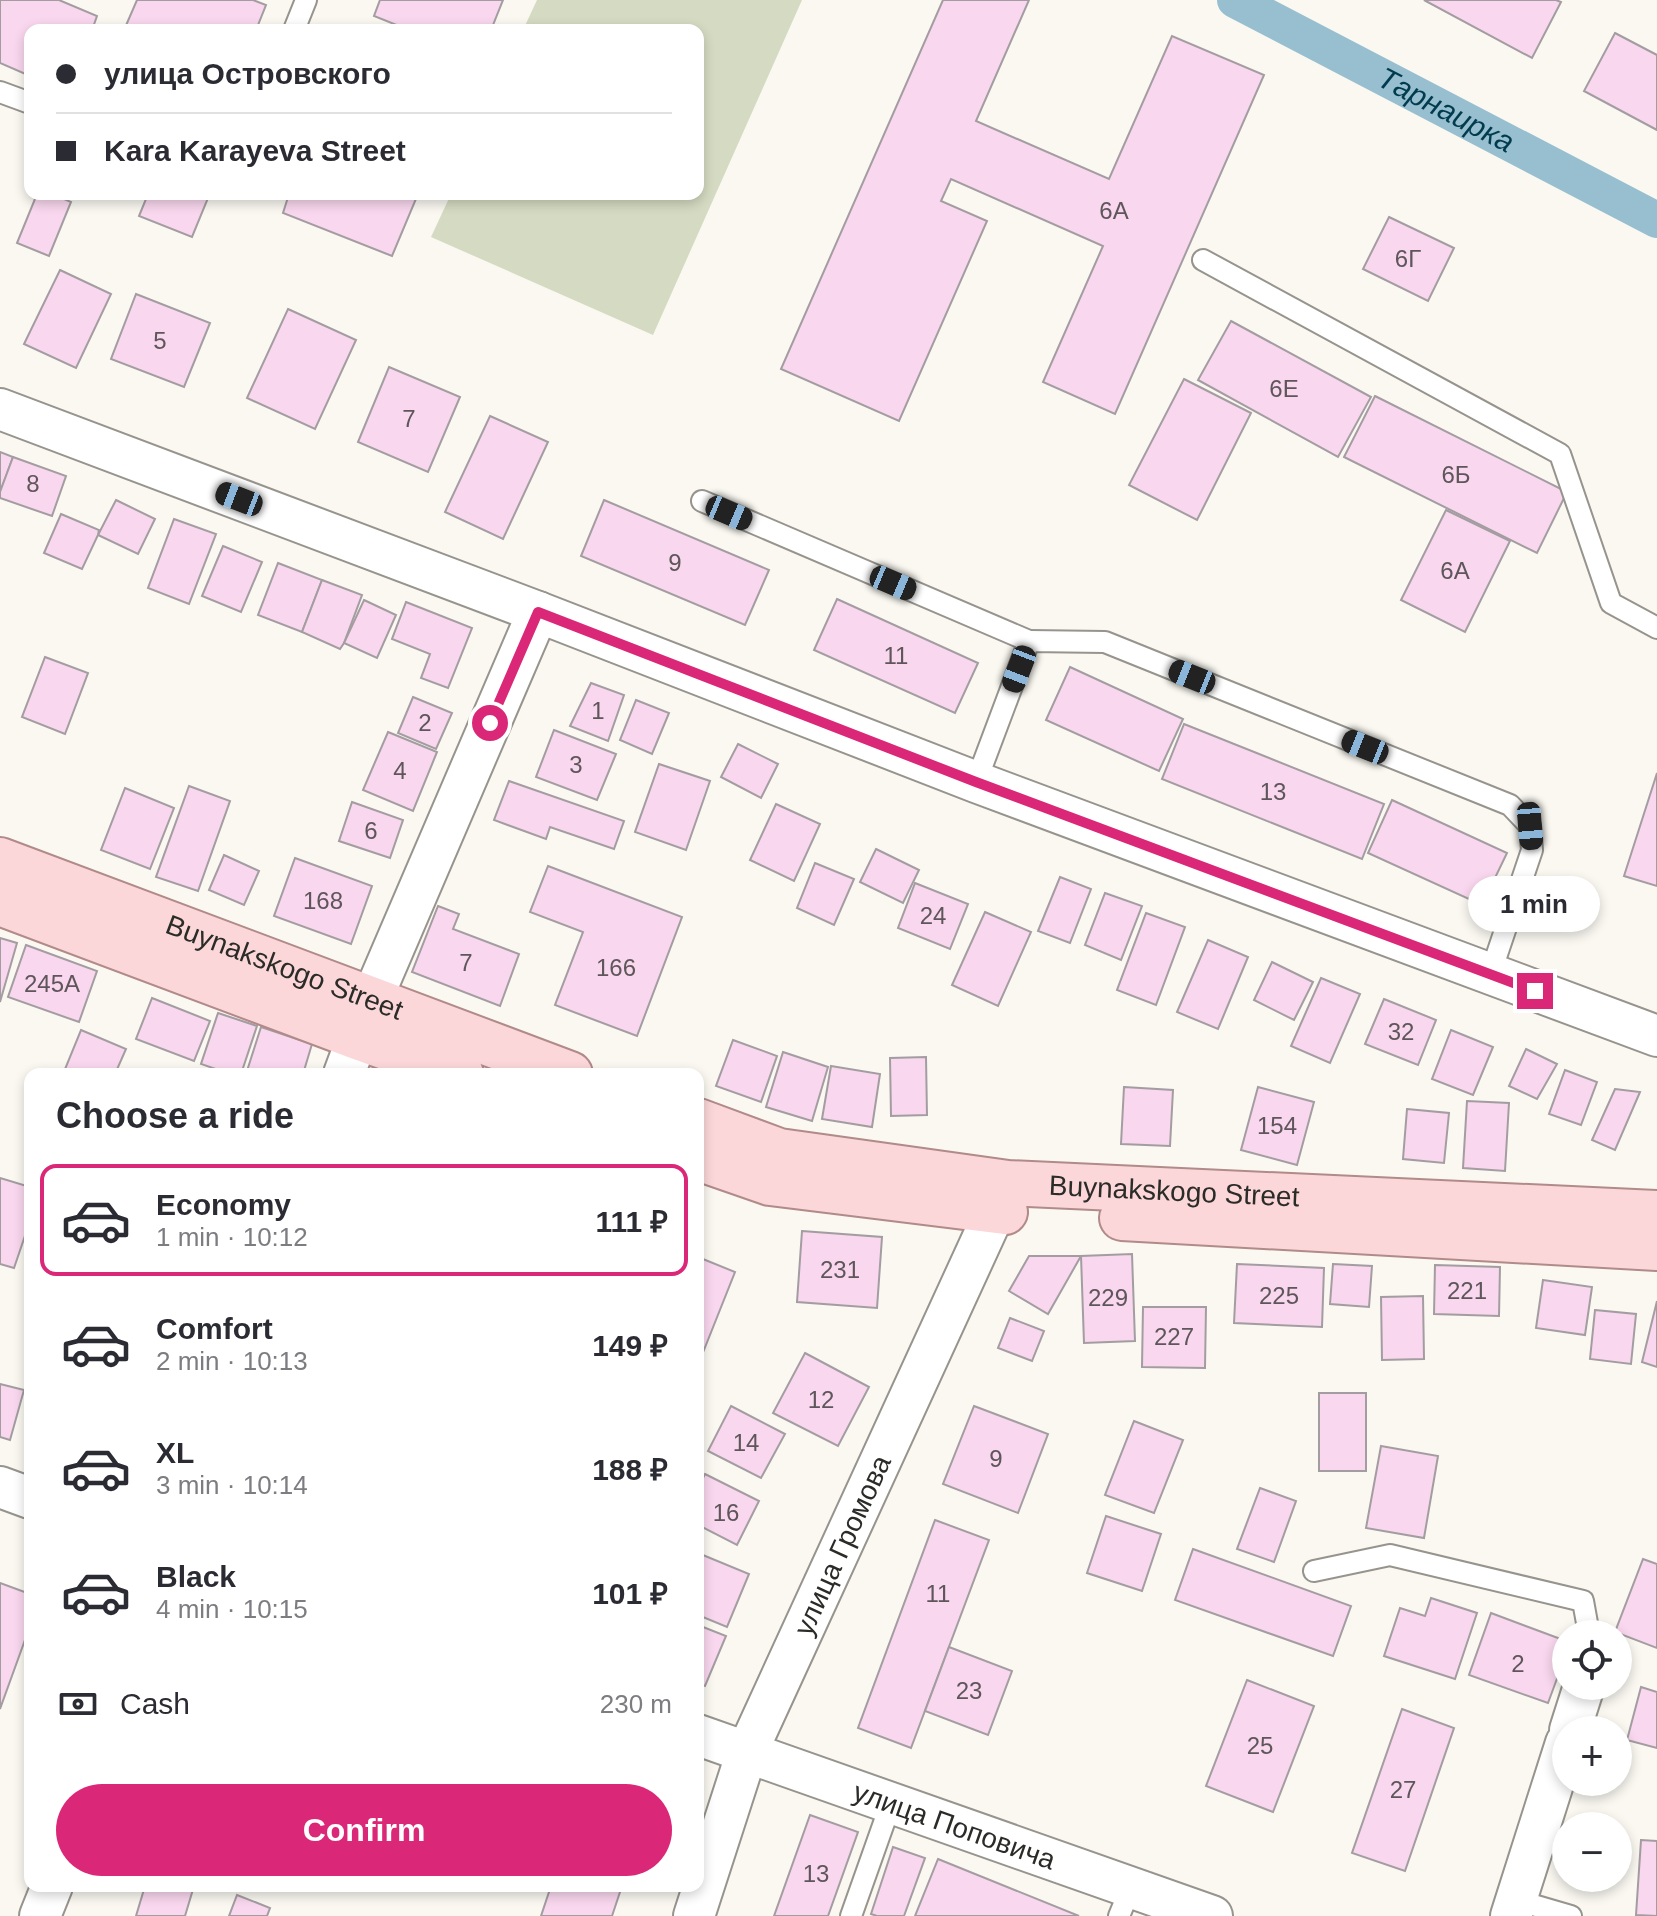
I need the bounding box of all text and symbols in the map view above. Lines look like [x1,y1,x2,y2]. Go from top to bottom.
text: улица Островского [104,57,391,90]
water label: Тарнаирка [1373,61,1520,159]
text: Kara Karayeva Street [104,134,406,167]
house number: 6А [1099,197,1129,224]
house number: 6Г [1395,245,1421,272]
house number: 5 [153,327,167,354]
house number: 6Е [1269,375,1299,402]
house number: 7 [402,405,416,432]
house number: 6Б [1441,461,1471,488]
house number: 8 [26,470,40,497]
car [212,479,266,519]
car [702,493,756,533]
house number: 9 [668,549,682,576]
house number: 6А [1440,557,1470,584]
car [866,563,920,603]
house number: 11 [884,642,908,669]
car [999,642,1039,696]
car [1165,657,1219,697]
house number: 1 [591,697,605,724]
route start [472,705,508,741]
house number: 2 [418,709,432,736]
car [1338,727,1392,767]
house number: 3 [569,751,583,778]
house number: 4 [393,757,407,784]
house number: 13 [1260,778,1286,805]
car [1516,801,1544,851]
house number: 6 [364,817,378,844]
callout: 1 min [1469,875,1601,931]
house number: 168 [303,887,343,914]
text: 1 min [1500,889,1568,919]
house number: 24 [920,902,946,929]
street label: Buynakskogo Street [162,909,407,1026]
house number: 7 [459,949,473,976]
house number: 166 [596,954,636,981]
house number: 245А [24,970,80,997]
route end [1517,973,1553,1009]
house number: 32 [1388,1018,1414,1045]
text: Choose a ride [56,1095,294,1136]
house number: 154 [1257,1112,1297,1139]
street label: Buynakskogo Street [1048,1170,1300,1212]
icon: car [60,1184,132,1256]
text: Economy [156,1188,291,1221]
text: 111 ₽ [595,1205,668,1238]
text: 1 min · 10:12 [156,1222,308,1252]
house number: 231 [820,1256,860,1283]
house number: 221 [1447,1277,1487,1304]
house number: 225 [1259,1282,1299,1309]
house number: 229 [1088,1284,1128,1311]
icon: car [60,1308,132,1380]
text: Comfort [156,1312,273,1345]
house number: 227 [1154,1323,1194,1350]
text: 149 ₽ [592,1329,668,1362]
text: 2 min · 10:13 [156,1346,308,1376]
house number: 12 [808,1386,834,1413]
house number: 14 [733,1429,759,1456]
icon: car [60,1432,132,1504]
text: XL [156,1436,194,1469]
house number: 9 [989,1445,1003,1472]
street label: улица Громова [788,1450,897,1640]
text: 188 ₽ [592,1453,668,1486]
text: 3 min · 10:14 [156,1470,308,1500]
house number: 16 [713,1499,739,1526]
icon: car [60,1556,132,1628]
text: Black [156,1560,236,1593]
text: 101 ₽ [592,1577,668,1610]
house number: 11 [926,1580,950,1607]
text: 4 min · 10:15 [156,1594,308,1624]
map controls [1552,1620,1632,1892]
button: locate [1552,1620,1632,1700]
house number: 2 [1511,1650,1525,1677]
house number: 23 [956,1677,982,1704]
icon: cash [56,1682,100,1726]
text: Cash [120,1687,190,1720]
text: 230 m [600,1689,672,1719]
button: + [1552,1716,1632,1796]
house number: 25 [1247,1732,1273,1759]
street label: улица Поповича [849,1776,1060,1876]
house number: 27 [1390,1776,1416,1803]
button: Confirm [56,1784,672,1876]
button: − [1552,1812,1632,1892]
house number: 13 [803,1860,829,1887]

